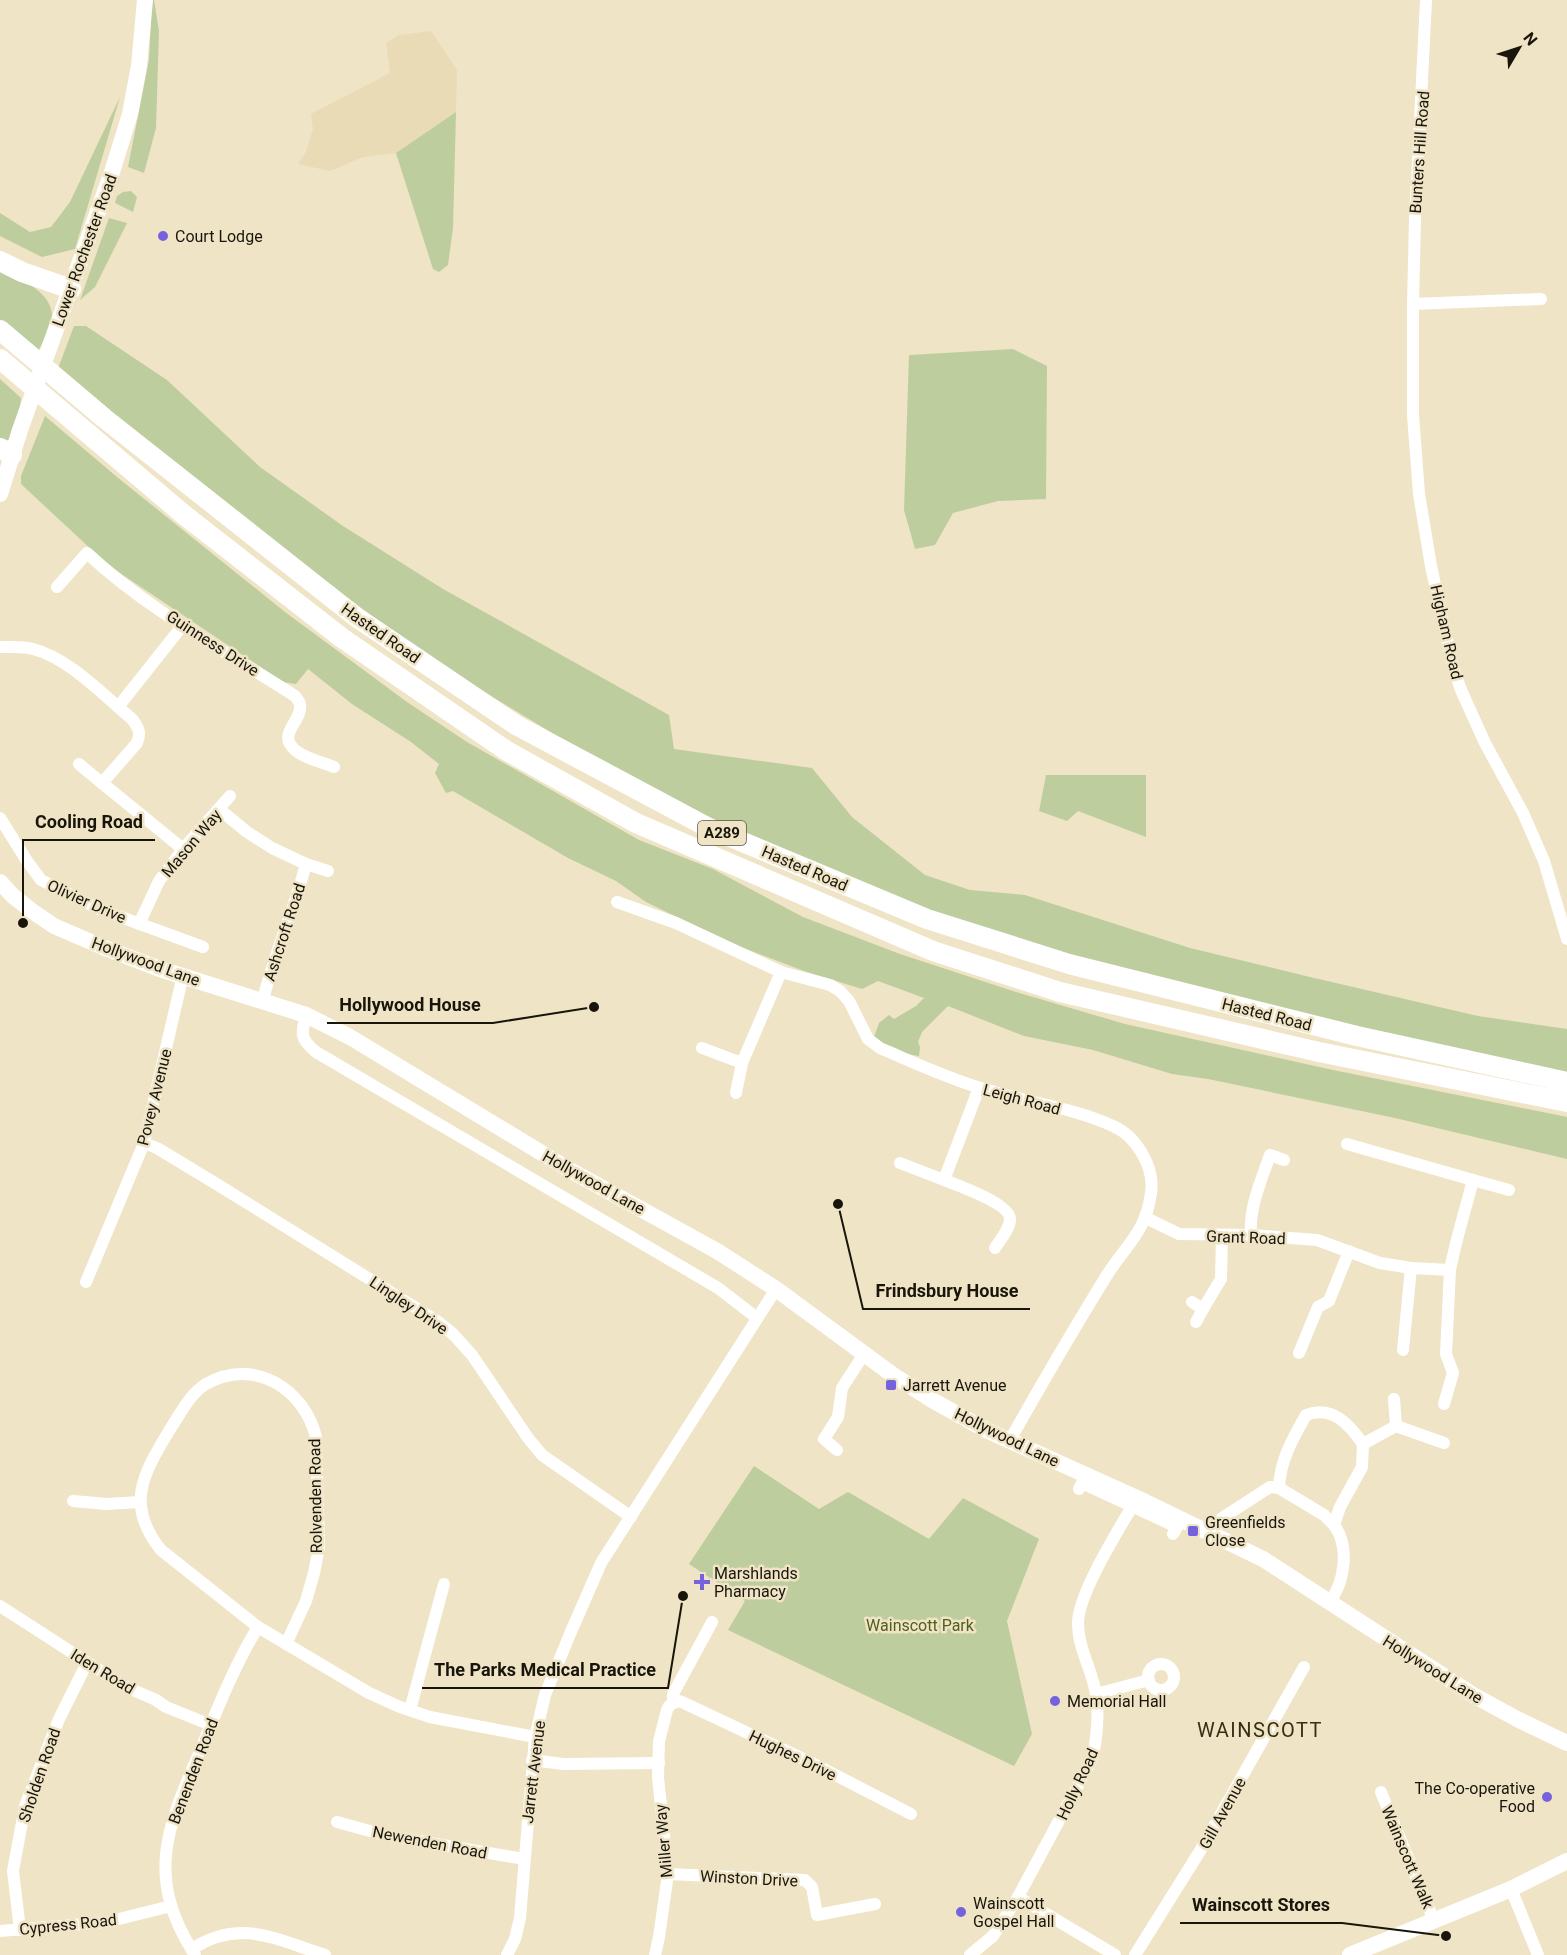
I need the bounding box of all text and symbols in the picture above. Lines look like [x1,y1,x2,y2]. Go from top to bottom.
north arrow [1489,18,1549,78]
text: N [1519,29,1541,49]
street label: Bunters Hill Road [1406,90,1433,214]
street label: Lower Rochester Road [48,172,121,329]
place label: Court Lodge [175,227,263,246]
marker: Court Lodge [156,229,170,243]
street label: Higham Road [1426,583,1467,681]
street label: Hasted Road [338,599,424,668]
street label: Guinness Drive [163,607,262,680]
callout: Cooling Road [23,804,155,840]
street label: Mason Way [157,805,226,881]
text: Cooling Road [35,811,143,832]
road number: A289 [698,821,746,845]
street label: Hasted Road [759,842,851,895]
street label: Olivier Drive [44,876,129,927]
street label: Ashcroft Road [260,881,309,983]
street label: Hollywood Lane [89,933,203,990]
callout: Hollywood House [327,987,493,1023]
text: Hollywood House [339,994,481,1015]
street label: Hasted Road [1220,994,1314,1035]
street label: Povey Avenue [133,1047,176,1147]
street label: Leigh Road [981,1080,1063,1119]
street label: Hollywood Lane [539,1147,648,1218]
street label: Grant Road [1206,1227,1286,1248]
street label: Lingley Drive [366,1272,451,1338]
callout: Frindsbury House [863,1273,1030,1309]
text: Frindsbury House [876,1280,1019,1301]
place label: Jarrett Avenue [903,1376,1006,1395]
marker: Jarrett Avenue [884,1378,898,1392]
street label: Hollywood Lane [951,1404,1062,1471]
street label: Rolvenden Road [305,1438,326,1554]
place label: Greenfields Close [1205,1513,1286,1550]
marker: Greenfields Close [1186,1524,1200,1538]
place label: Marshlands Pharmacy [714,1564,798,1601]
marker: Marshlands Pharmacy [695,1575,709,1589]
park label: Wainscott Park [866,1616,975,1635]
street label: Hollywood Lane [1379,1631,1486,1708]
street label: Iden Road [67,1645,138,1698]
callout: The Parks Medical Practice [422,1652,668,1688]
text: The Parks Medical Practice [434,1659,656,1680]
place label: Memorial Hall [1067,1692,1166,1711]
marker: Memorial Hall [1048,1694,1062,1708]
street label: Benenden Road [165,1716,222,1827]
district label: WAINSCOTT [1197,1718,1323,1742]
street label: Jarrett Avenue [518,1720,549,1825]
street label: Sholden Road [14,1726,64,1825]
street label: Hughes Drive [746,1726,839,1785]
street label: Holly Road [1053,1745,1102,1823]
street label: Gill Avenue [1195,1774,1250,1852]
place label: The Co-operative Food [1415,1779,1535,1816]
marker: The Co-operative Food [1540,1790,1554,1804]
street label: Miller Way [651,1803,676,1878]
street label: Wainscott Walk [1377,1803,1438,1912]
street label: Newenden Road [371,1822,489,1863]
street label: Winston Drive [699,1866,798,1891]
callout: Wainscott Stores [1180,1887,1342,1923]
place label: Wainscott Gospel Hall [973,1894,1055,1931]
text: Wainscott Stores [1192,1894,1330,1915]
marker: Wainscott Gospel Hall [954,1905,968,1919]
street label: Cypress Road [18,1910,118,1939]

